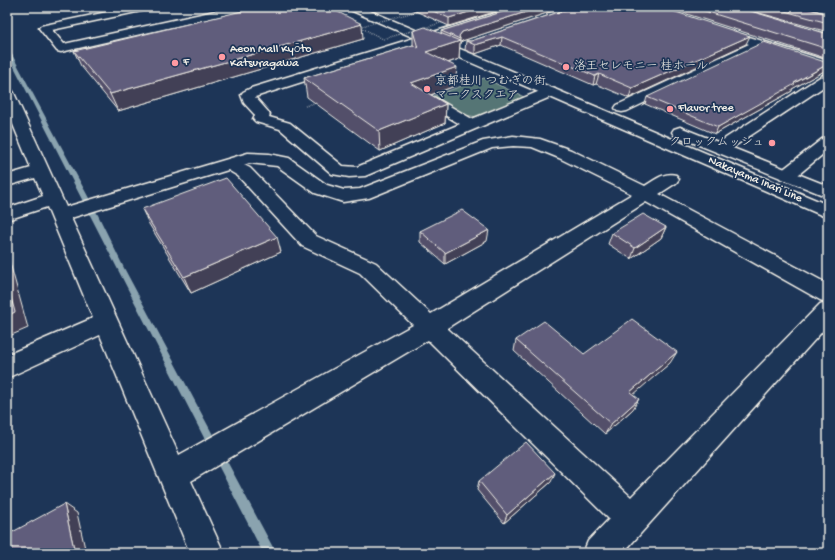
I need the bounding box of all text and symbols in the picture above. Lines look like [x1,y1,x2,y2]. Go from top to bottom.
place label: Aeon Mall Kyōto Katsuragawa [230,43,312,71]
marker: Aeon Mall Kyōto Katsuragawa [217,52,227,62]
place label: F [182,56,190,70]
marker: F [170,58,180,68]
place label: 洛王セレモニー 桂ホール [574,59,708,74]
marker: 洛王セレモニー 桂ホール [561,62,571,72]
place label: 京都桂川 つむぎの街 マークスクエア [435,74,546,103]
marker: 京都桂川 つむぎの街 マークスクエア [422,84,432,94]
place label: Flavor tree [677,102,734,116]
marker: Flavor tree [665,104,675,114]
place label: クロックムッシュ [669,136,764,150]
marker: クロックムッシュ [767,138,777,148]
street label: Nakayama Inari Line [706,154,805,206]

